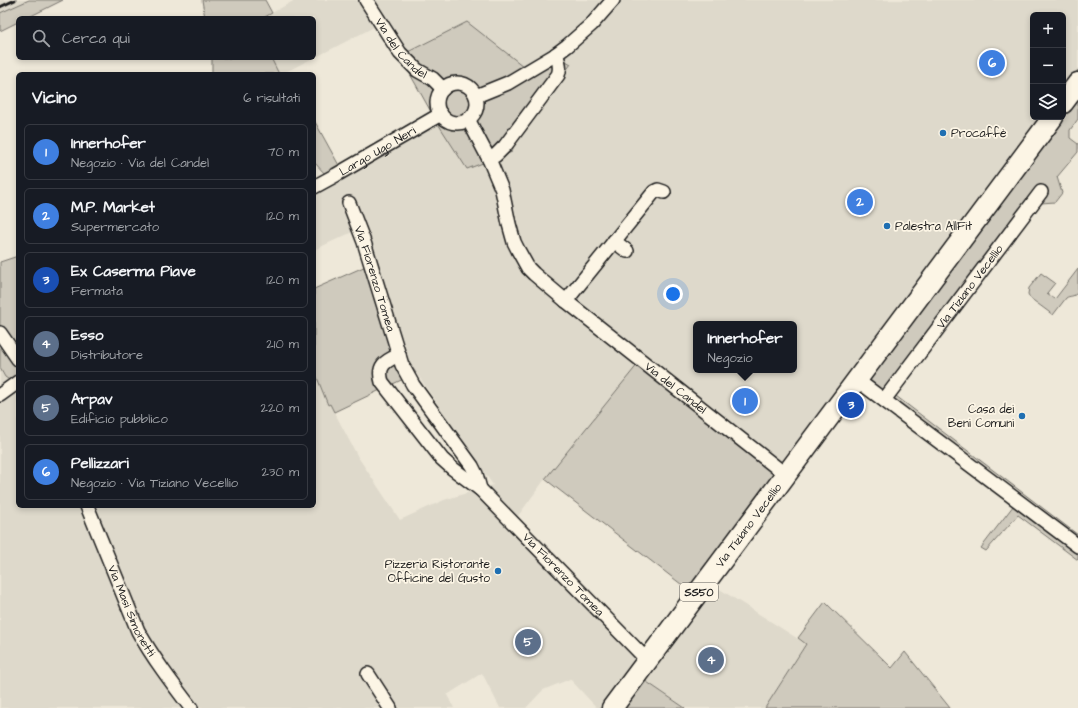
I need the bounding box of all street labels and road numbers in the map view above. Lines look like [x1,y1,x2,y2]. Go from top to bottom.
street label: Via del Candel [371,14,430,83]
street label: Largo Ugo Neri [336,122,419,180]
street label: Via Fiorenzo Tomea [350,223,400,334]
street label: Via Tiziano Vecellio [932,241,1007,332]
street label: Via del Candel [641,358,710,418]
street label: Via Tiziano Vecellio [711,479,786,571]
street label: Via Fiorenzo Tomea [519,529,608,620]
street label: Via Masi Simonetti [104,563,160,660]
road number: SS50 [680,583,718,601]

